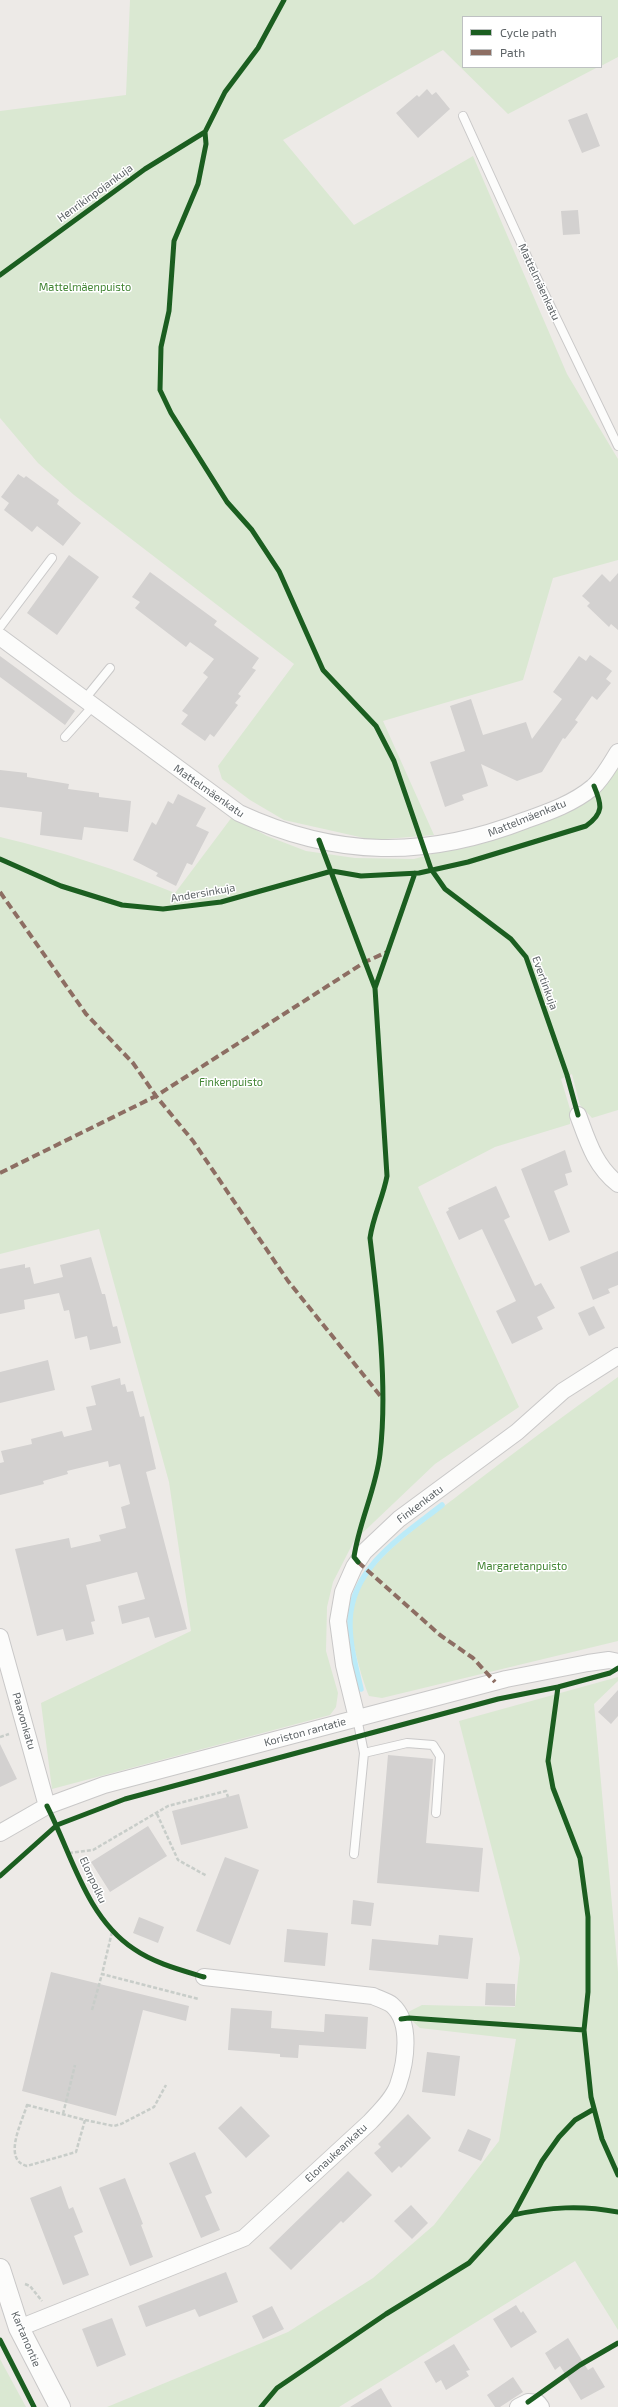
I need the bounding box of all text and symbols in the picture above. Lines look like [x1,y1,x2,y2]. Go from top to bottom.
legend [462,16,602,68]
text: Cycle path [500,25,557,39]
text: Path [500,45,525,59]
street label: Henrikinpojankuja [55,161,135,225]
street label: Mattelmäenkatu [515,241,563,323]
park label: Mattelmäenpuisto [39,280,131,294]
street label: Mattelmäenkatu [171,762,247,820]
street label: Mattelmäenkatu [486,796,568,840]
street label: Andersinkuja [170,881,236,905]
street label: Evertinkuja [529,954,561,1012]
park label: Finkenpuisto [199,1075,263,1089]
street label: Finkenkatu [394,1482,446,1526]
park label: Margaretanpuisto [477,1559,567,1573]
street label: Paavonkatu [10,1691,38,1751]
street label: Koriston rantatie [262,1715,348,1749]
street label: Elonpolku [76,1855,110,1905]
street label: Elonaukeankatu [302,2121,370,2185]
street label: Kartanontie [8,2309,44,2369]

